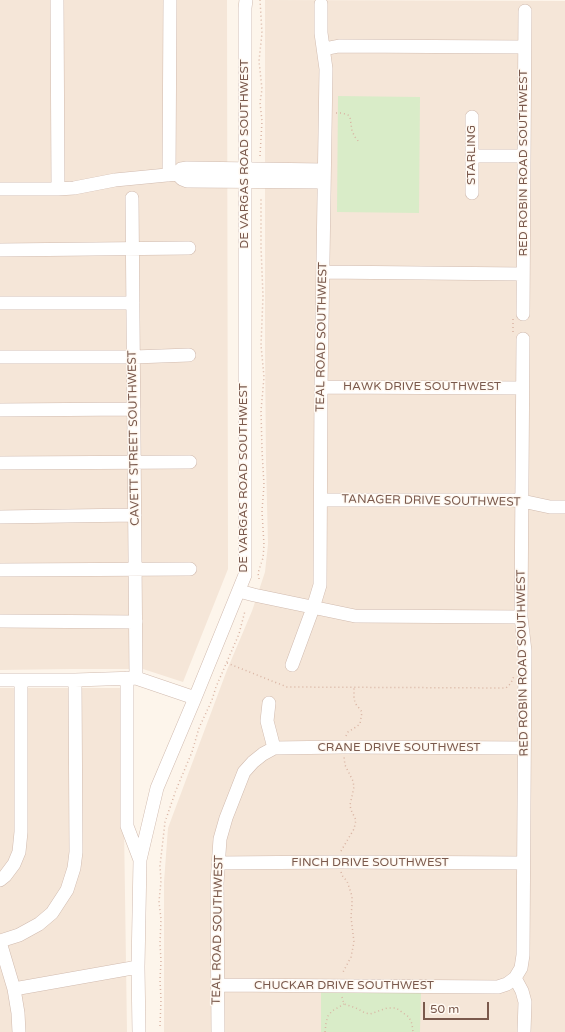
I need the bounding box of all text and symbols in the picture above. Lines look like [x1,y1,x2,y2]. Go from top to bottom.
street label: DE VARGAS ROAD SOUTHWEST [238,59,252,249]
street label: RED ROBIN ROAD SOUTHWEST [517,70,531,256]
street label: STARLING [465,125,479,185]
street label: TEAL ROAD SOUTHWEST [313,262,331,412]
street label: CAVETT STREET SOUTHWEST [125,350,143,526]
street label: HAWK DRIVE SOUTHWEST [343,380,501,394]
street label: DE VARGAS ROAD SOUTHWEST [237,383,251,573]
street label: TANAGER DRIVE SOUTHWEST [341,492,521,510]
street label: RED ROBIN ROAD SOUTHWEST [514,569,532,757]
street label: CRANE DRIVE SOUTHWEST [318,741,480,755]
street label: TEAL ROAD SOUTHWEST [209,855,227,1005]
street label: FINCH DRIVE SOUTHWEST [291,856,449,870]
street label: CHUCKAR DRIVE SOUTHWEST [254,979,434,993]
scale bar [425,994,491,1020]
text: 50 m [430,1002,459,1016]

